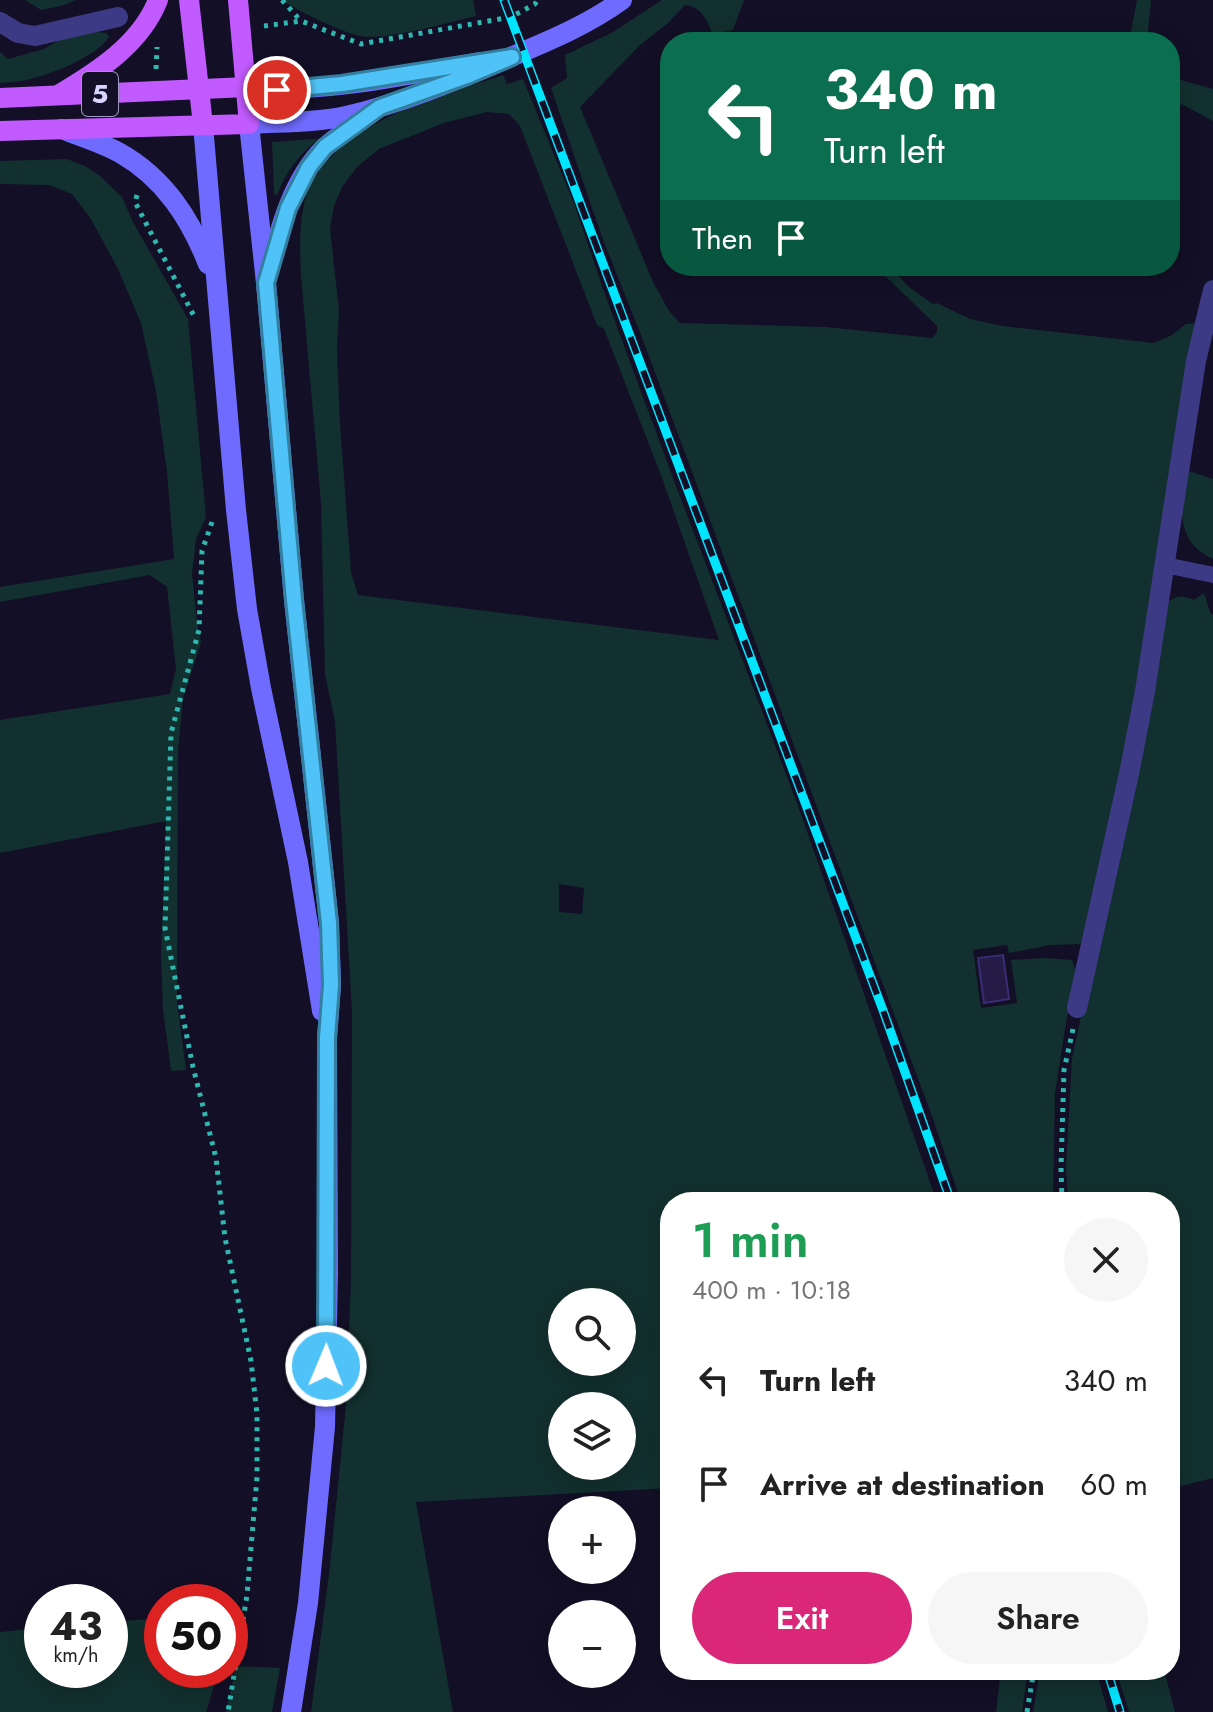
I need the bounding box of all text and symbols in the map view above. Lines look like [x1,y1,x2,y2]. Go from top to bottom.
text: 340 m [824,49,998,130]
pin [243,56,311,124]
icon: left [692,64,796,168]
icon: arrive [255,68,299,112]
road number: 5 [82,72,118,116]
text: Turn left [824,124,945,176]
icon: arrive [769,216,813,260]
text: Then [692,217,753,260]
text: 1 min [692,1206,809,1275]
button: close [1064,1218,1148,1302]
text: 400 m · 10:18 [692,1271,851,1309]
map controls [548,1288,636,1688]
button: search [548,1288,636,1376]
position arrow [284,1324,368,1408]
icon: left [692,1358,736,1402]
text: Turn left [760,1359,875,1402]
text: 340 m [1064,1359,1148,1402]
button: layers [548,1392,636,1480]
icon: arrive [692,1462,736,1506]
text: Arrive at destination [760,1463,1045,1506]
text: 60 m [1080,1463,1148,1506]
button: + [548,1496,636,1584]
button: Exit [692,1572,912,1664]
button: Share [928,1572,1148,1664]
speed limit sign: 50 [144,1584,248,1688]
text: 43 [50,1597,102,1655]
button: − [548,1600,636,1688]
text: km/h [53,1641,99,1670]

